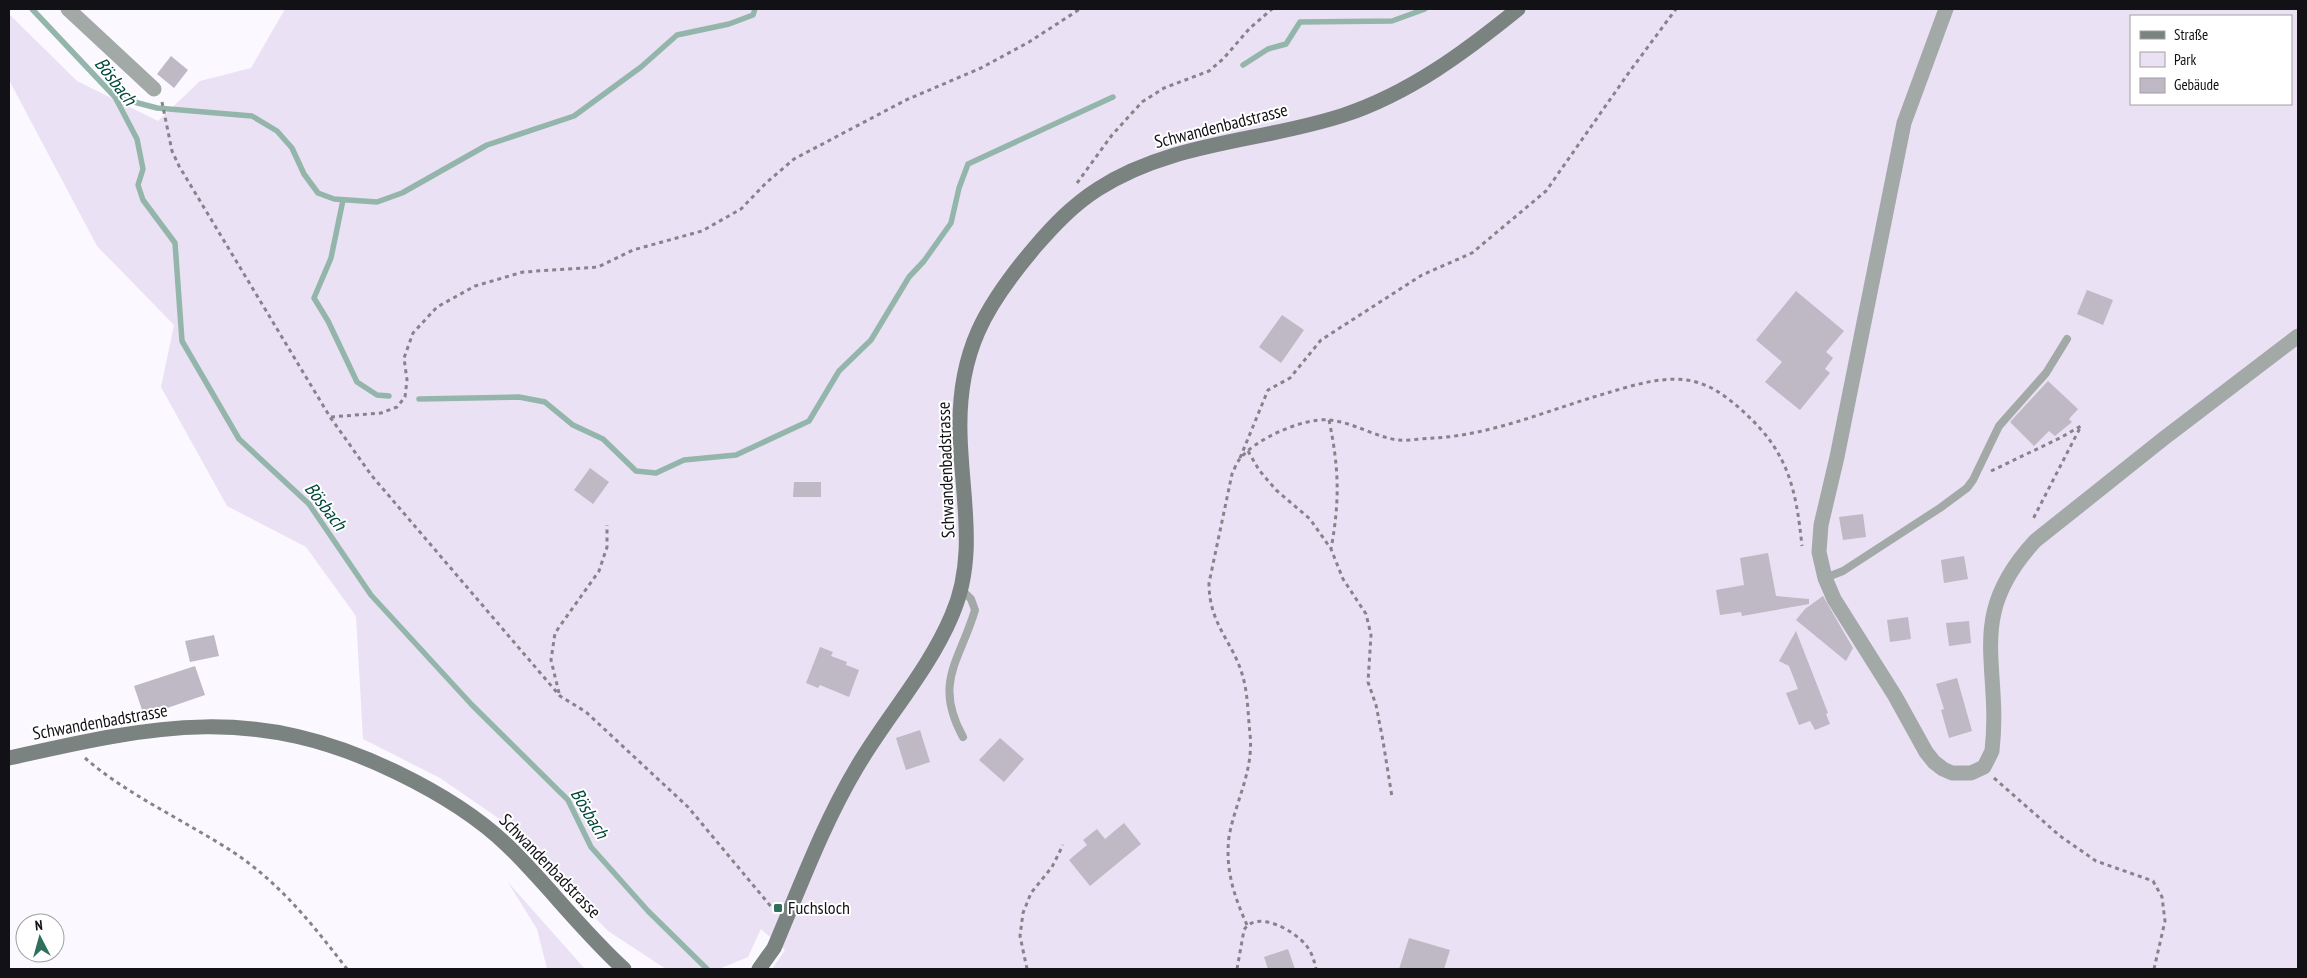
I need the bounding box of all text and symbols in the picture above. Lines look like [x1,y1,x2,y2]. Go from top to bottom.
legend [2130,15,2292,105]
text: Straße [2174,25,2208,44]
text: Park [2174,50,2196,69]
water label: Bösbach [90,52,143,111]
text: Gebäude [2174,75,2219,94]
street label: Schwandenbadstrasse [1152,98,1290,153]
street label: Schwandenbadstrasse [932,401,959,539]
water label: Bösbach [300,477,353,536]
street label: Schwandenbadstrasse [31,698,169,745]
water label: Bösbach [566,783,615,844]
street label: Schwandenbadstrasse [495,809,606,923]
place label: Fuchsloch [788,896,850,919]
marker: Fuchsloch [772,902,784,914]
north arrow [15,913,65,963]
text: N [34,916,43,934]

